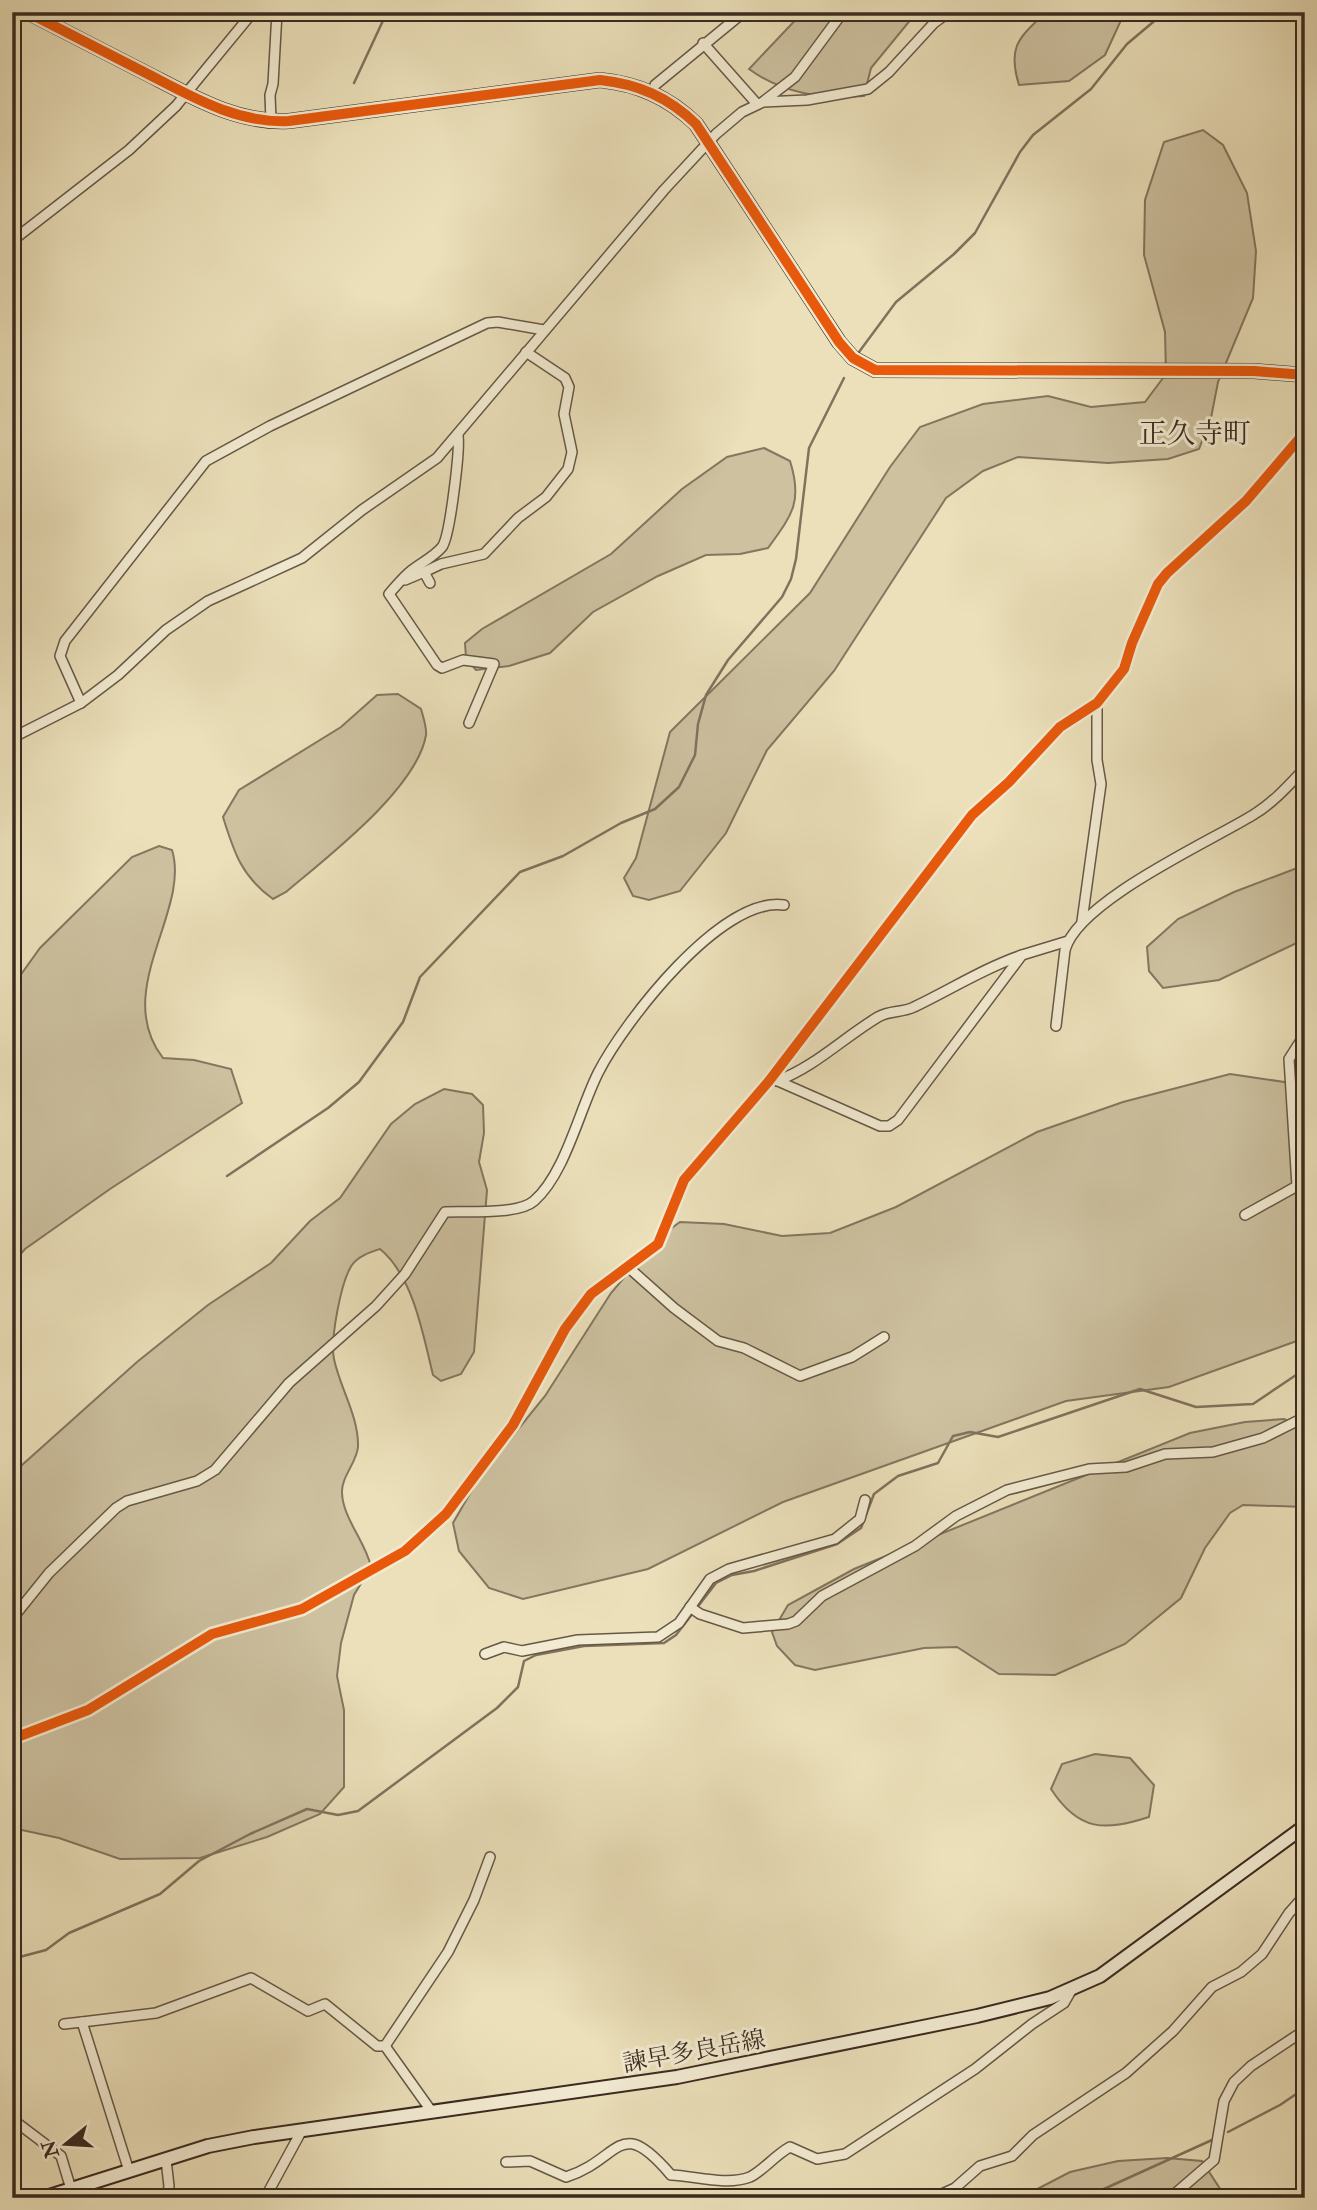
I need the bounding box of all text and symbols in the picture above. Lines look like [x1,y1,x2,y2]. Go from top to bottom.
district label: 正久寺町 [1139,417,1251,452]
street label: 諫早多良岳線 [620,2024,768,2079]
north arrow [32,2108,102,2178]
text: N [36,2136,65,2162]

